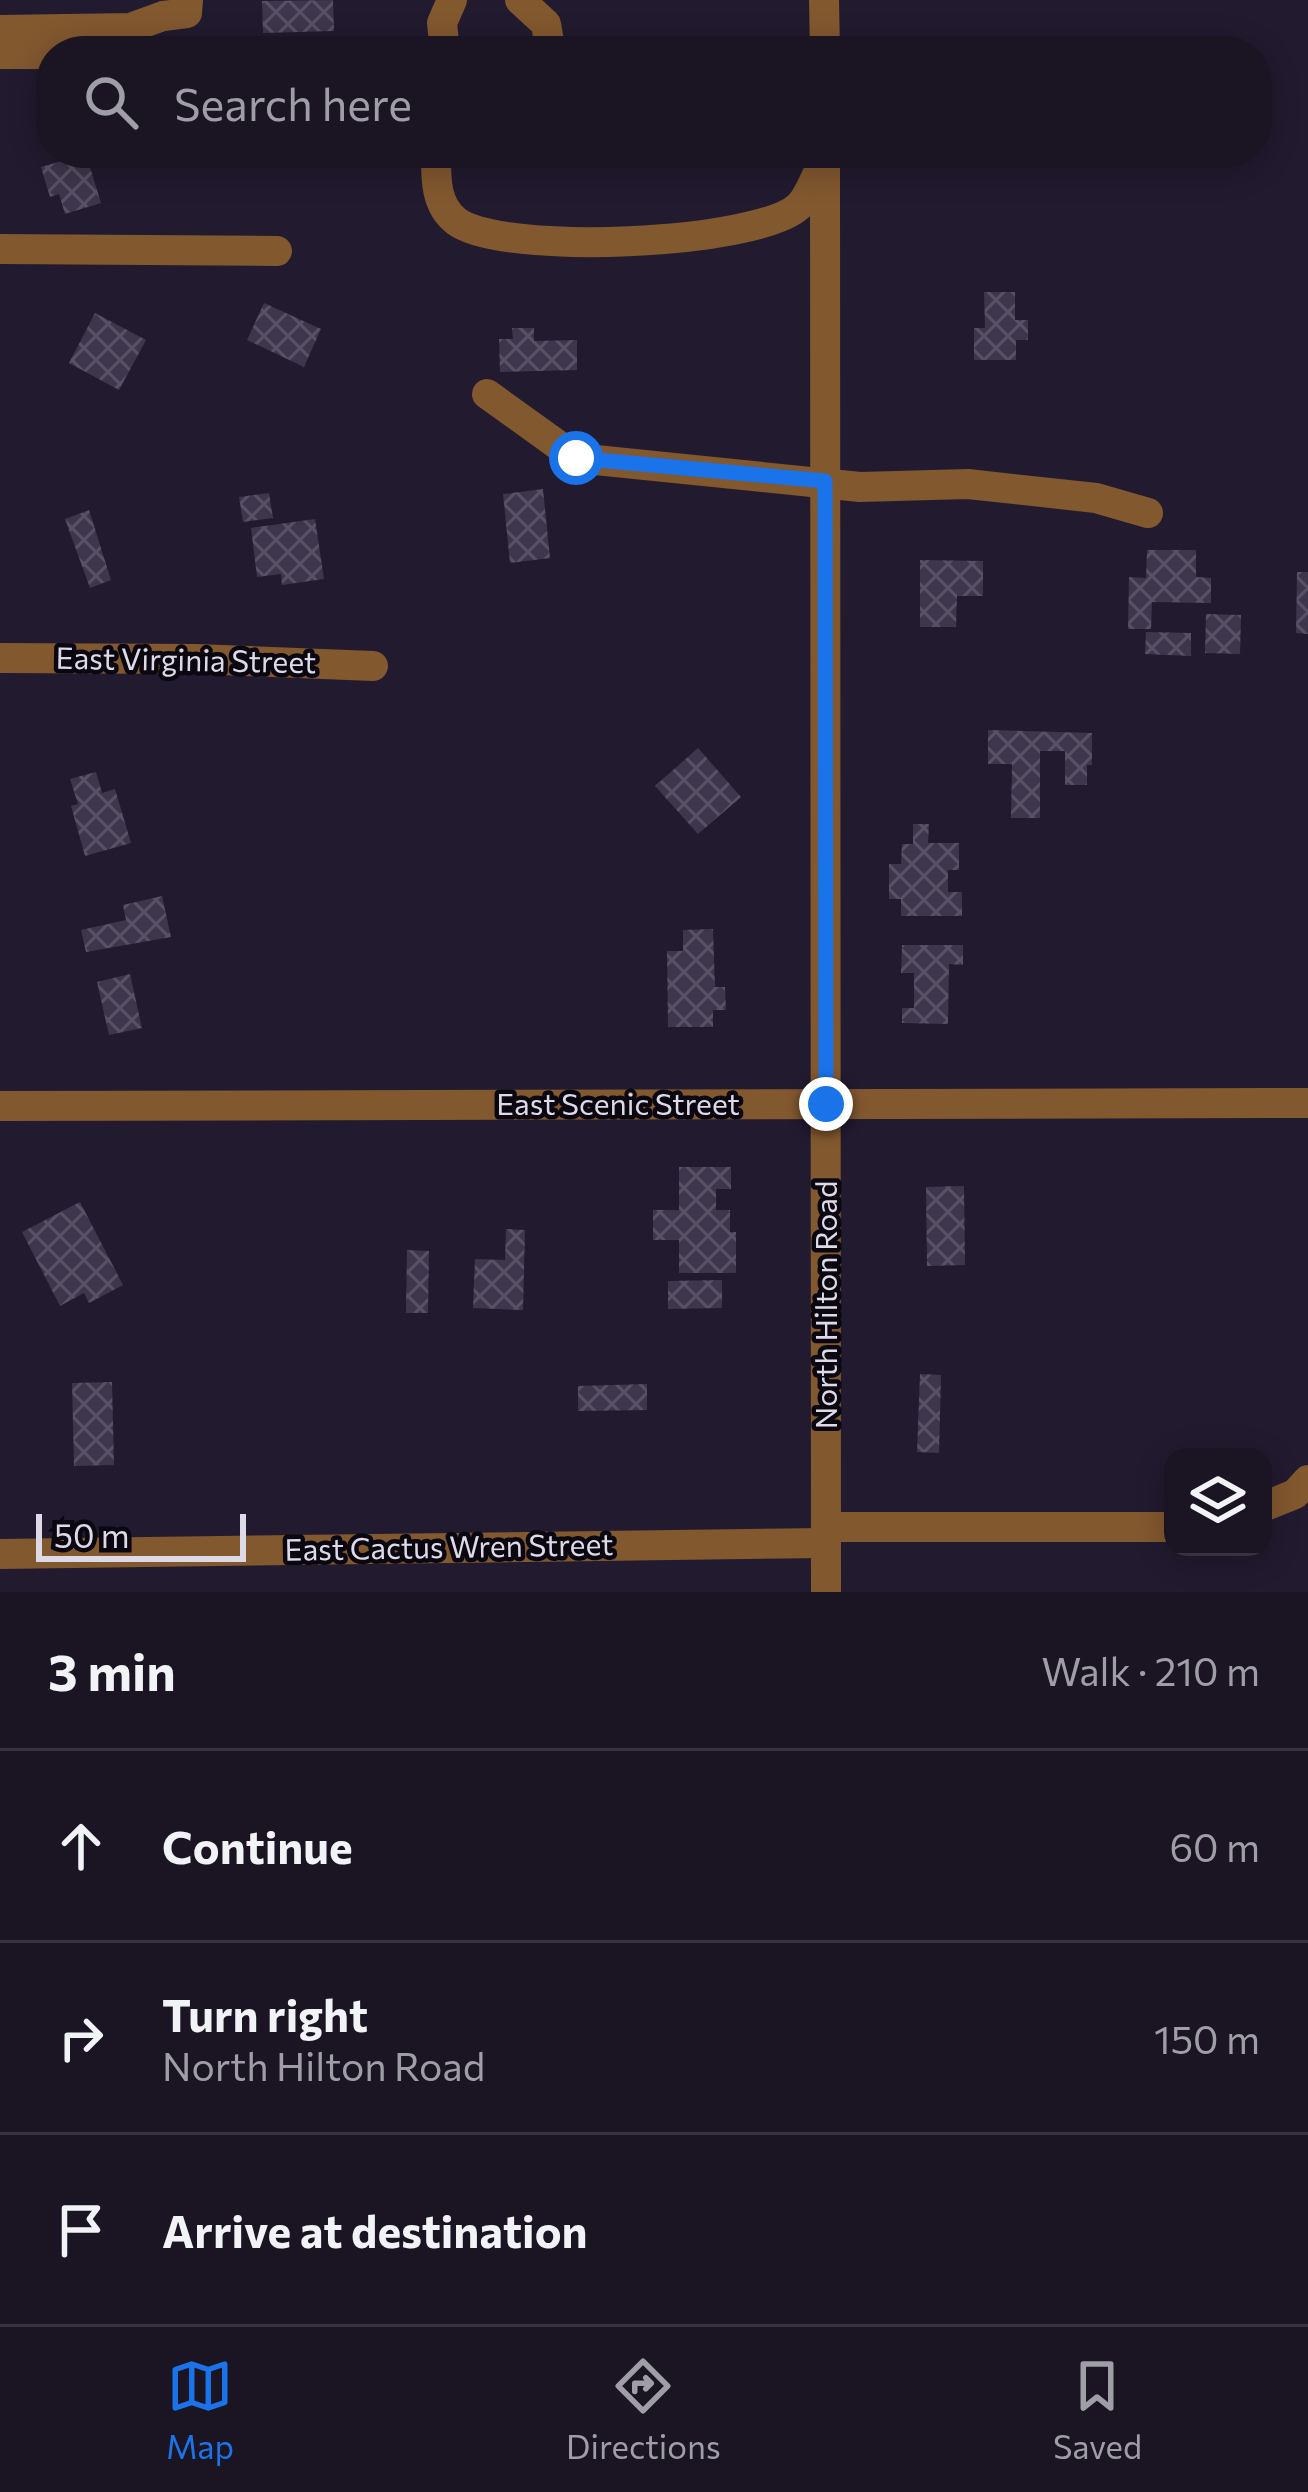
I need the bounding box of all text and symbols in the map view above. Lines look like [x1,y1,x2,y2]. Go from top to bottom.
search box [36,36,1272,168]
icon: search [78,69,144,135]
text: Search here [174,75,412,130]
route start [549,431,603,485]
street label: East Virginia Street [55,638,317,679]
route end [799,1077,853,1131]
street label: East Scenic Street [496,1084,740,1121]
street label: North Hilton Road [806,1181,843,1429]
map controls [1164,1448,1272,1556]
button: layers [1164,1448,1272,1556]
scale bar [36,1508,246,1561]
text: 50 m [54,1514,130,1555]
street label: East Cactus Wren Street [284,1524,614,1567]
text: 3 min [48,1639,176,1702]
text: Walk · 210 m [1041,1646,1260,1694]
icon: ahead [48,1813,114,1879]
text: Continue [162,1818,353,1873]
text: 60 m [1169,1822,1260,1870]
text: Turn right [162,1986,368,2041]
icon: right [48,2005,114,2071]
text: 150 m [1154,2014,1260,2062]
text: North Hilton Road [162,2041,485,2089]
icon: arrive [48,2197,114,2263]
text: Arrive at destination [162,2202,588,2257]
tab: Map [166,2353,234,2466]
tab: Directions [566,2353,721,2466]
tab: Saved [1053,2353,1142,2466]

